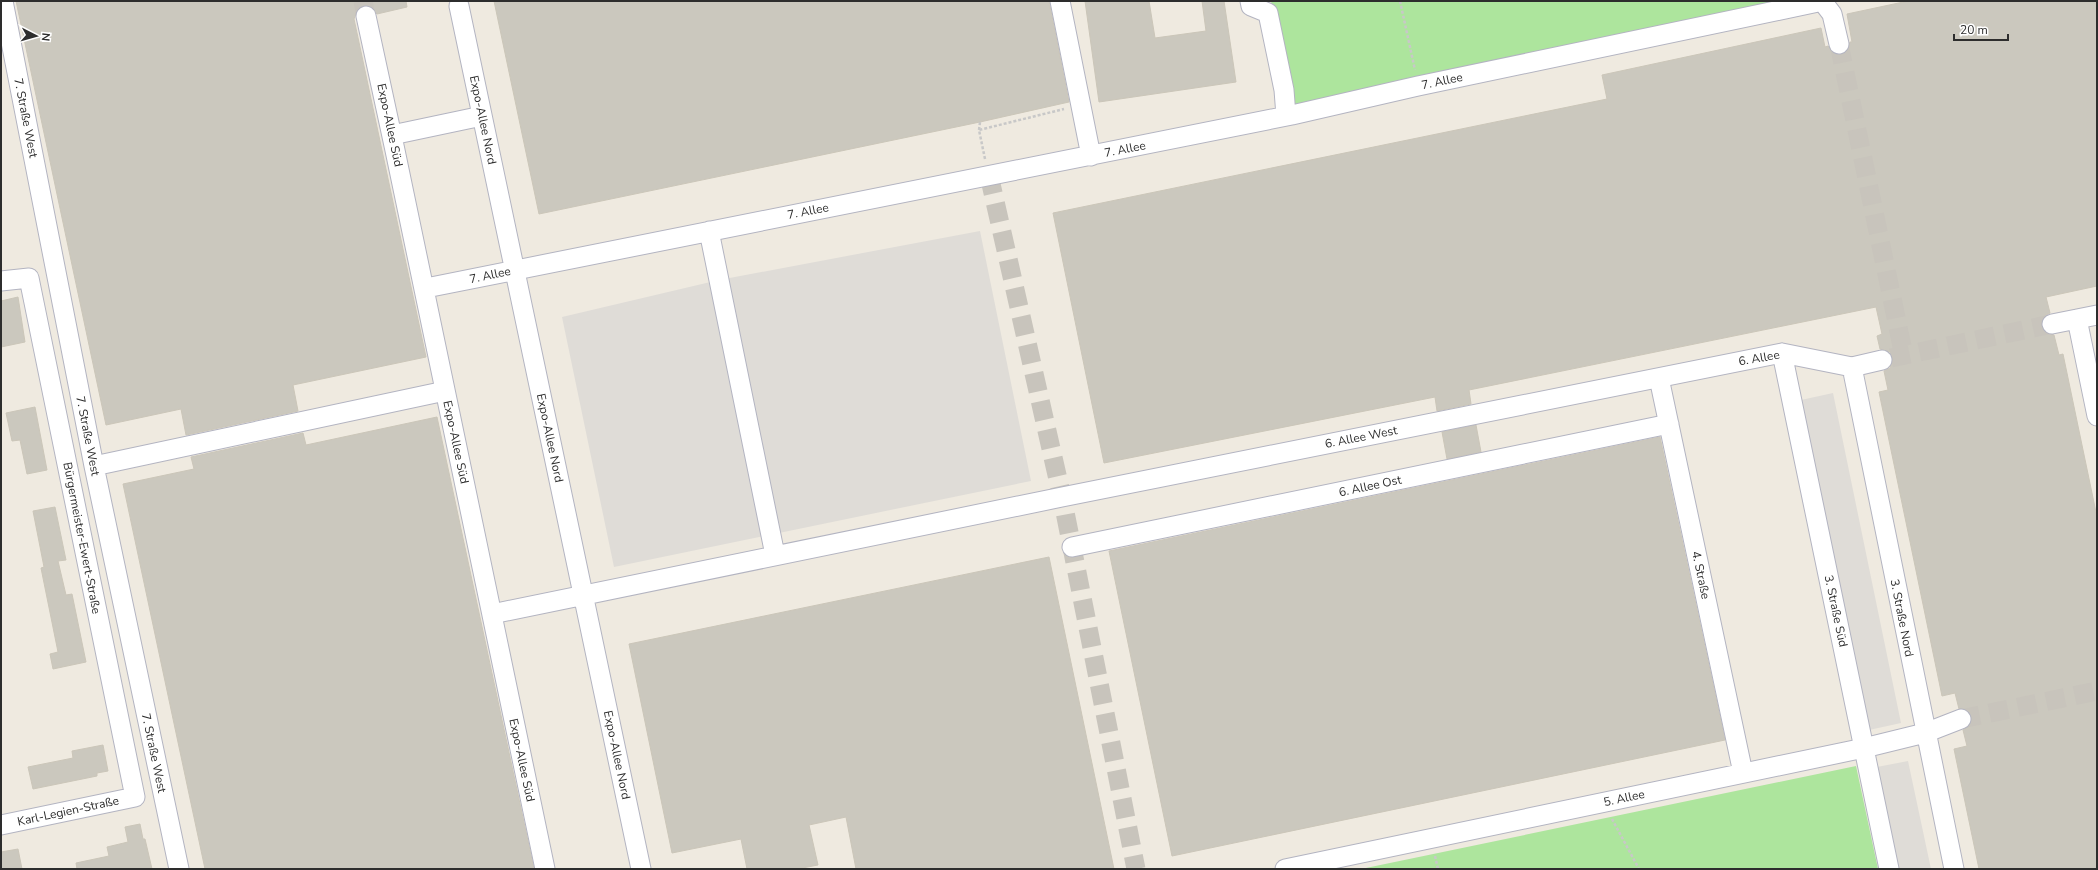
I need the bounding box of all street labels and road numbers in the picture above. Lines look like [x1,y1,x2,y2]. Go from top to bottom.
street label: 7. Allee [1420,69,1464,93]
street label: Expo-Allee Nord [466,74,500,166]
street label: 7. Straße West [10,77,42,160]
street label: Expo-Allee Süd [373,82,407,168]
street label: 7. Allee [1103,137,1147,161]
street label: 7. Allee [786,199,830,223]
street label: 7. Allee [468,263,512,287]
street label: 6. Allee [1737,347,1781,369]
street label: Expo-Allee Nord [533,392,567,484]
street label: 7. Straße West [72,395,104,478]
street label: Expo-Allee Süd [439,399,473,485]
street label: 6. Allee West [1323,422,1399,452]
street label: Bürgermeister-Ewert-Straße [59,461,105,615]
street label: 6. Allee Ost [1337,471,1404,500]
street label: 4. Straße [1688,549,1714,601]
street label: 3. Straße Süd [1821,574,1851,648]
street label: 3. Straße Nord [1887,578,1917,658]
street label: Expo-Allee Nord [600,709,634,801]
street label: 7. Straße West [138,712,170,795]
street label: Expo-Allee Süd [505,717,539,803]
street label: 5. Allee [1602,786,1646,810]
street label: Karl-Legien-Straße [16,792,120,830]

